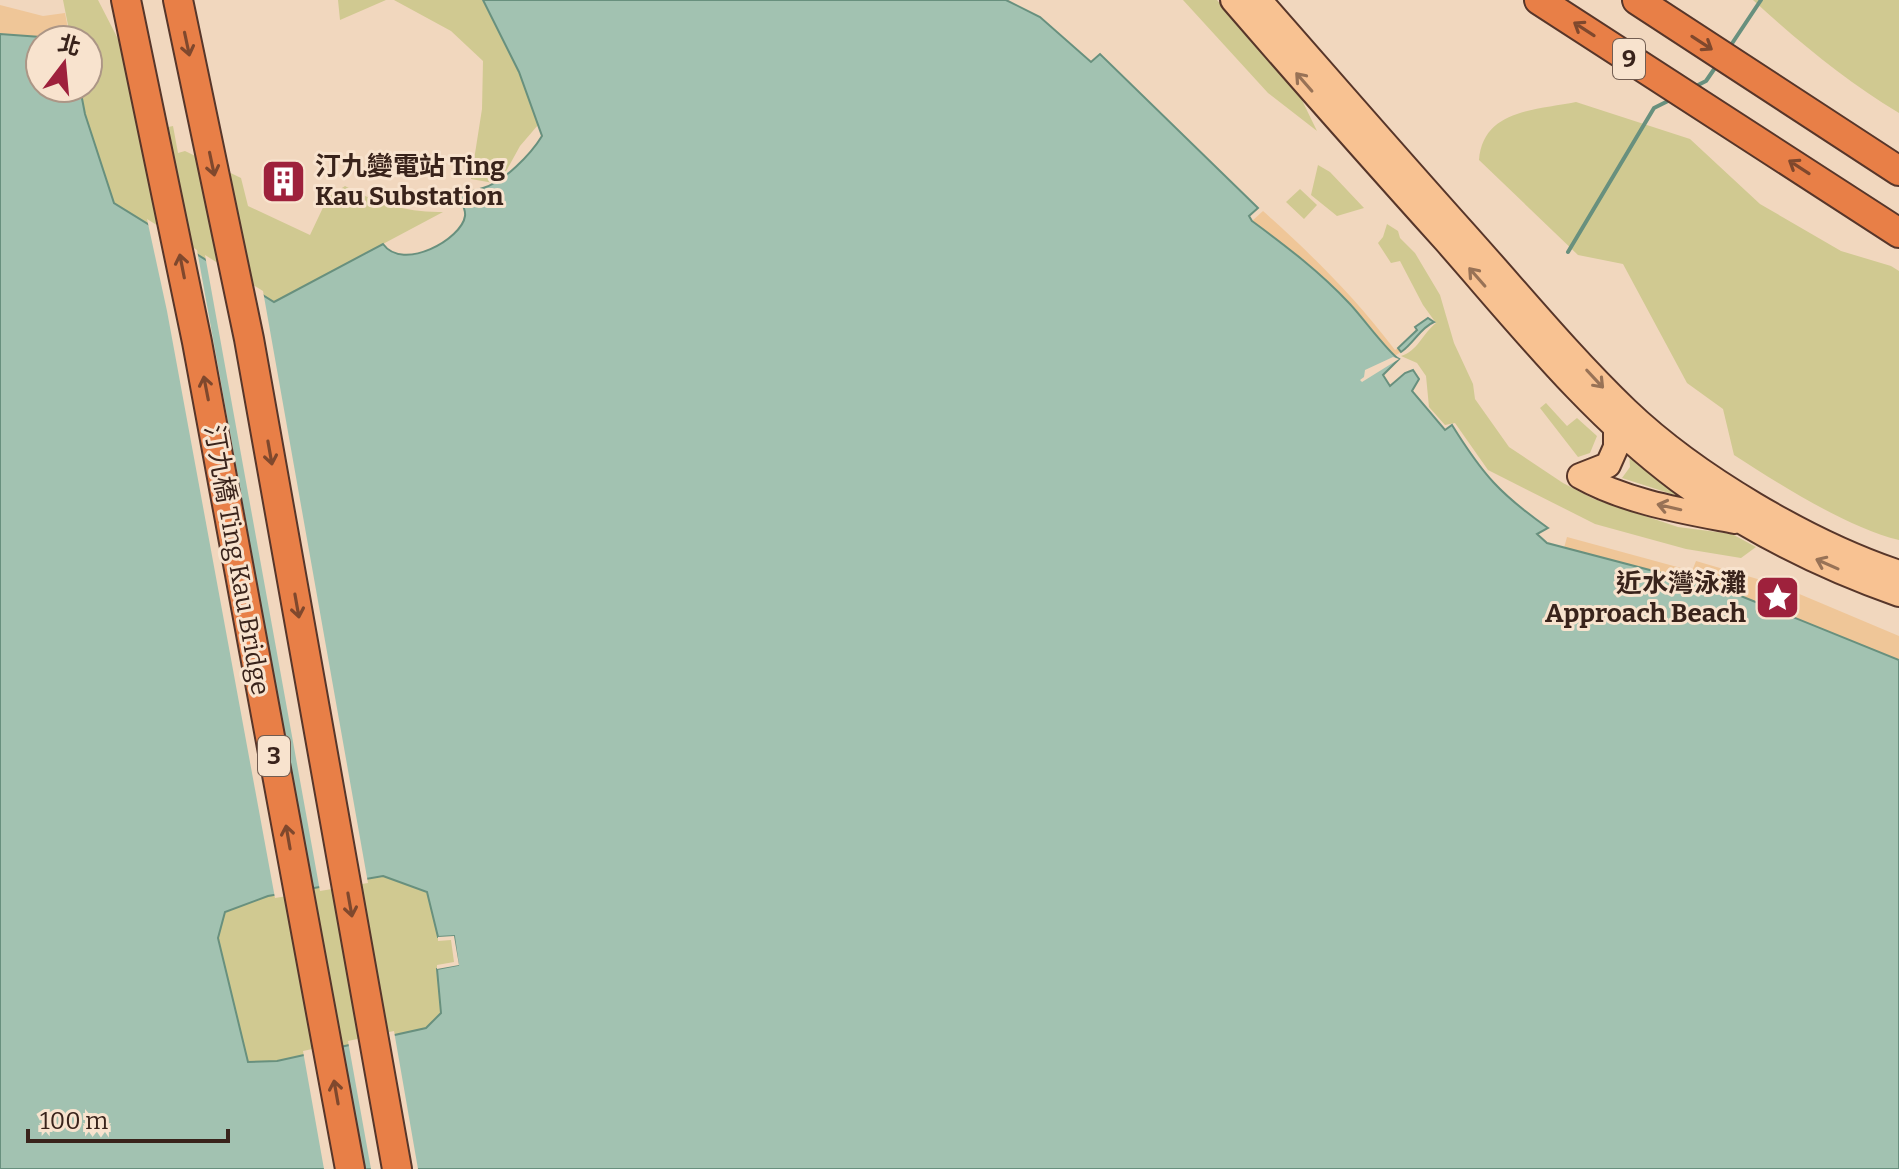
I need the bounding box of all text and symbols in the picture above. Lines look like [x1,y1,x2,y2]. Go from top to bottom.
one-way arrow [1573,21,1596,37]
north arrow [24,24,104,104]
text: 北 [55,29,84,61]
one-way arrow [181,31,196,56]
one-way arrow [1690,35,1712,52]
road number: 9 [1613,39,1645,79]
one-way arrow [1296,72,1314,92]
one-way arrow [206,151,221,177]
place label: 汀九變電站 Ting Kau Substation [315,151,505,212]
building icon: 汀九變電站 Ting Kau Substation [260,157,308,205]
one-way arrow [1788,159,1810,176]
one-way arrow [173,254,188,279]
one-way arrow [1468,267,1486,287]
one-way arrow [1586,368,1604,388]
one-way arrow [197,376,212,401]
street label: 汀九橋 Ting Kau Bridge [198,423,276,697]
one-way arrow [263,440,278,466]
one-way arrow [1656,499,1682,514]
one-way arrow [1815,556,1839,571]
place label: 近水灣泳灘 Approach Beach [1545,568,1747,629]
place icon: 近水灣泳灘 Approach Beach [1753,574,1801,622]
one-way arrow [290,593,305,618]
road number: 3 [258,736,290,776]
one-way arrow [280,824,295,850]
one-way arrow [344,892,359,917]
one-way arrow [327,1080,342,1106]
scale bar [28,1093,228,1143]
text: 100 m [40,1107,108,1135]

